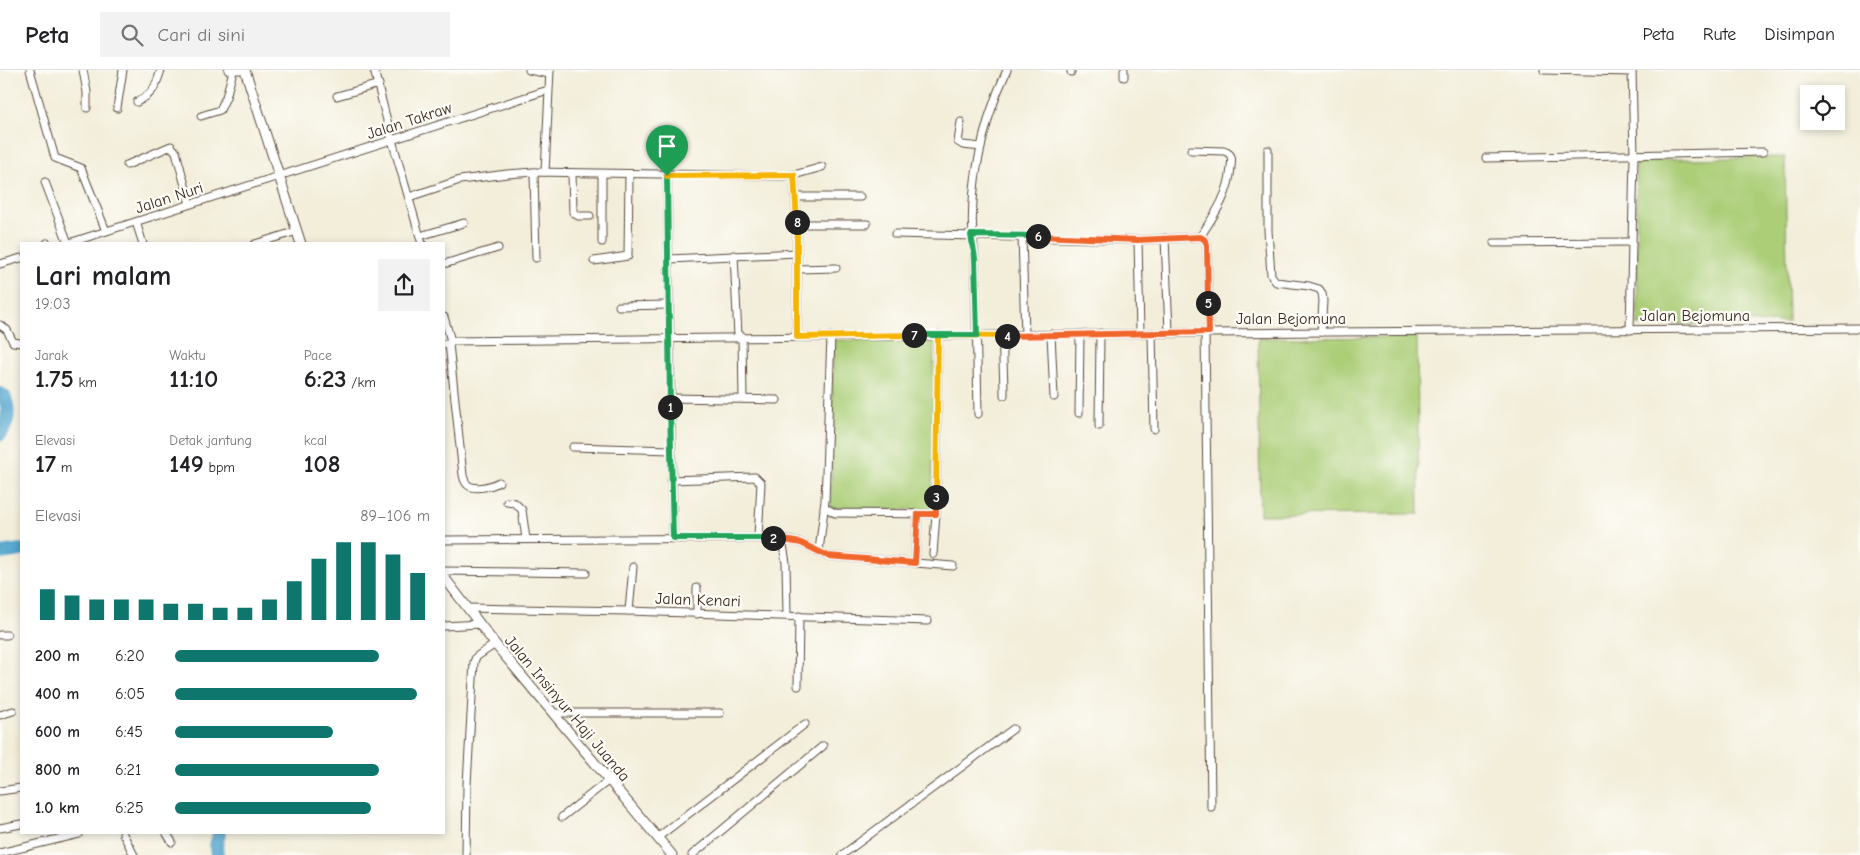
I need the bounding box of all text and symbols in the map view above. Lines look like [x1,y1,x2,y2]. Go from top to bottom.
search box [100,12,450,57]
text: Peta [25,21,70,49]
icon: search [118,21,146,49]
text: Cari di sini [158,24,245,46]
text: Peta [1642,24,1675,45]
text: Rute [1703,24,1736,45]
text: Disimpan [1764,24,1835,45]
map controls [1800,85,1845,130]
button: locate [1800,85,1845,130]
street label: Jalan Takraw [365,99,454,143]
pin [646,125,688,176]
icon: arrive [653,132,681,160]
street label: Jalan Nuri [133,179,205,217]
pin: 8 [784,210,810,234]
text: 8 [794,214,801,231]
pin: 6 [1026,224,1050,248]
text: 6 [1035,228,1042,245]
button: share [378,259,430,311]
text: Lari malam [35,260,171,292]
pin: 5 [1196,290,1220,316]
text: 19:03 [35,295,71,313]
text: 5 [1205,295,1212,312]
street label: Jalan Bejomuna [1640,307,1750,325]
street label: Jalan Bejomuna [1236,310,1346,328]
pin: 7 [902,322,926,348]
pin: 4 [994,324,1020,348]
text: 7 [911,327,918,344]
text: 4 [1004,328,1011,345]
text: Jarak [35,347,68,364]
text: Waktu [169,347,206,364]
text: Pace [304,347,332,364]
text: 1.75 [35,364,74,393]
text: 11:10 [169,364,218,393]
text: 6:23 [304,364,347,393]
text: km [74,374,97,391]
text: /km [347,374,376,391]
pin: 1 [658,394,682,420]
text: 1 [668,399,673,416]
text: Elevasi [35,432,75,449]
text: Detak jantung [169,432,252,449]
text: kcal [304,432,327,449]
text: 17 [35,449,56,478]
text: 149 [169,449,204,478]
text: 108 [304,449,341,478]
text: m [56,459,72,476]
text: bpm [204,459,235,476]
pin: 3 [924,484,948,510]
text: 3 [933,489,940,506]
text: Elevasi [35,507,81,525]
text: 89–106 m [360,507,430,525]
pin: 2 [760,526,786,550]
text: 2 [770,530,777,547]
street label: Jalan Kenari [655,590,741,610]
street label: Jalan Insinyur Haji Juanda [501,632,633,785]
text: 200 m [35,647,80,665]
text: 6:20 [115,647,145,665]
text: 400 m [35,685,79,703]
text: 6:05 [115,685,145,703]
text: 600 m [35,723,80,741]
text: 6:45 [115,723,143,741]
text: 800 m [35,761,80,779]
text: 6:21 [115,761,141,779]
text: 1.0 km [35,799,80,817]
text: 6:25 [115,799,144,817]

